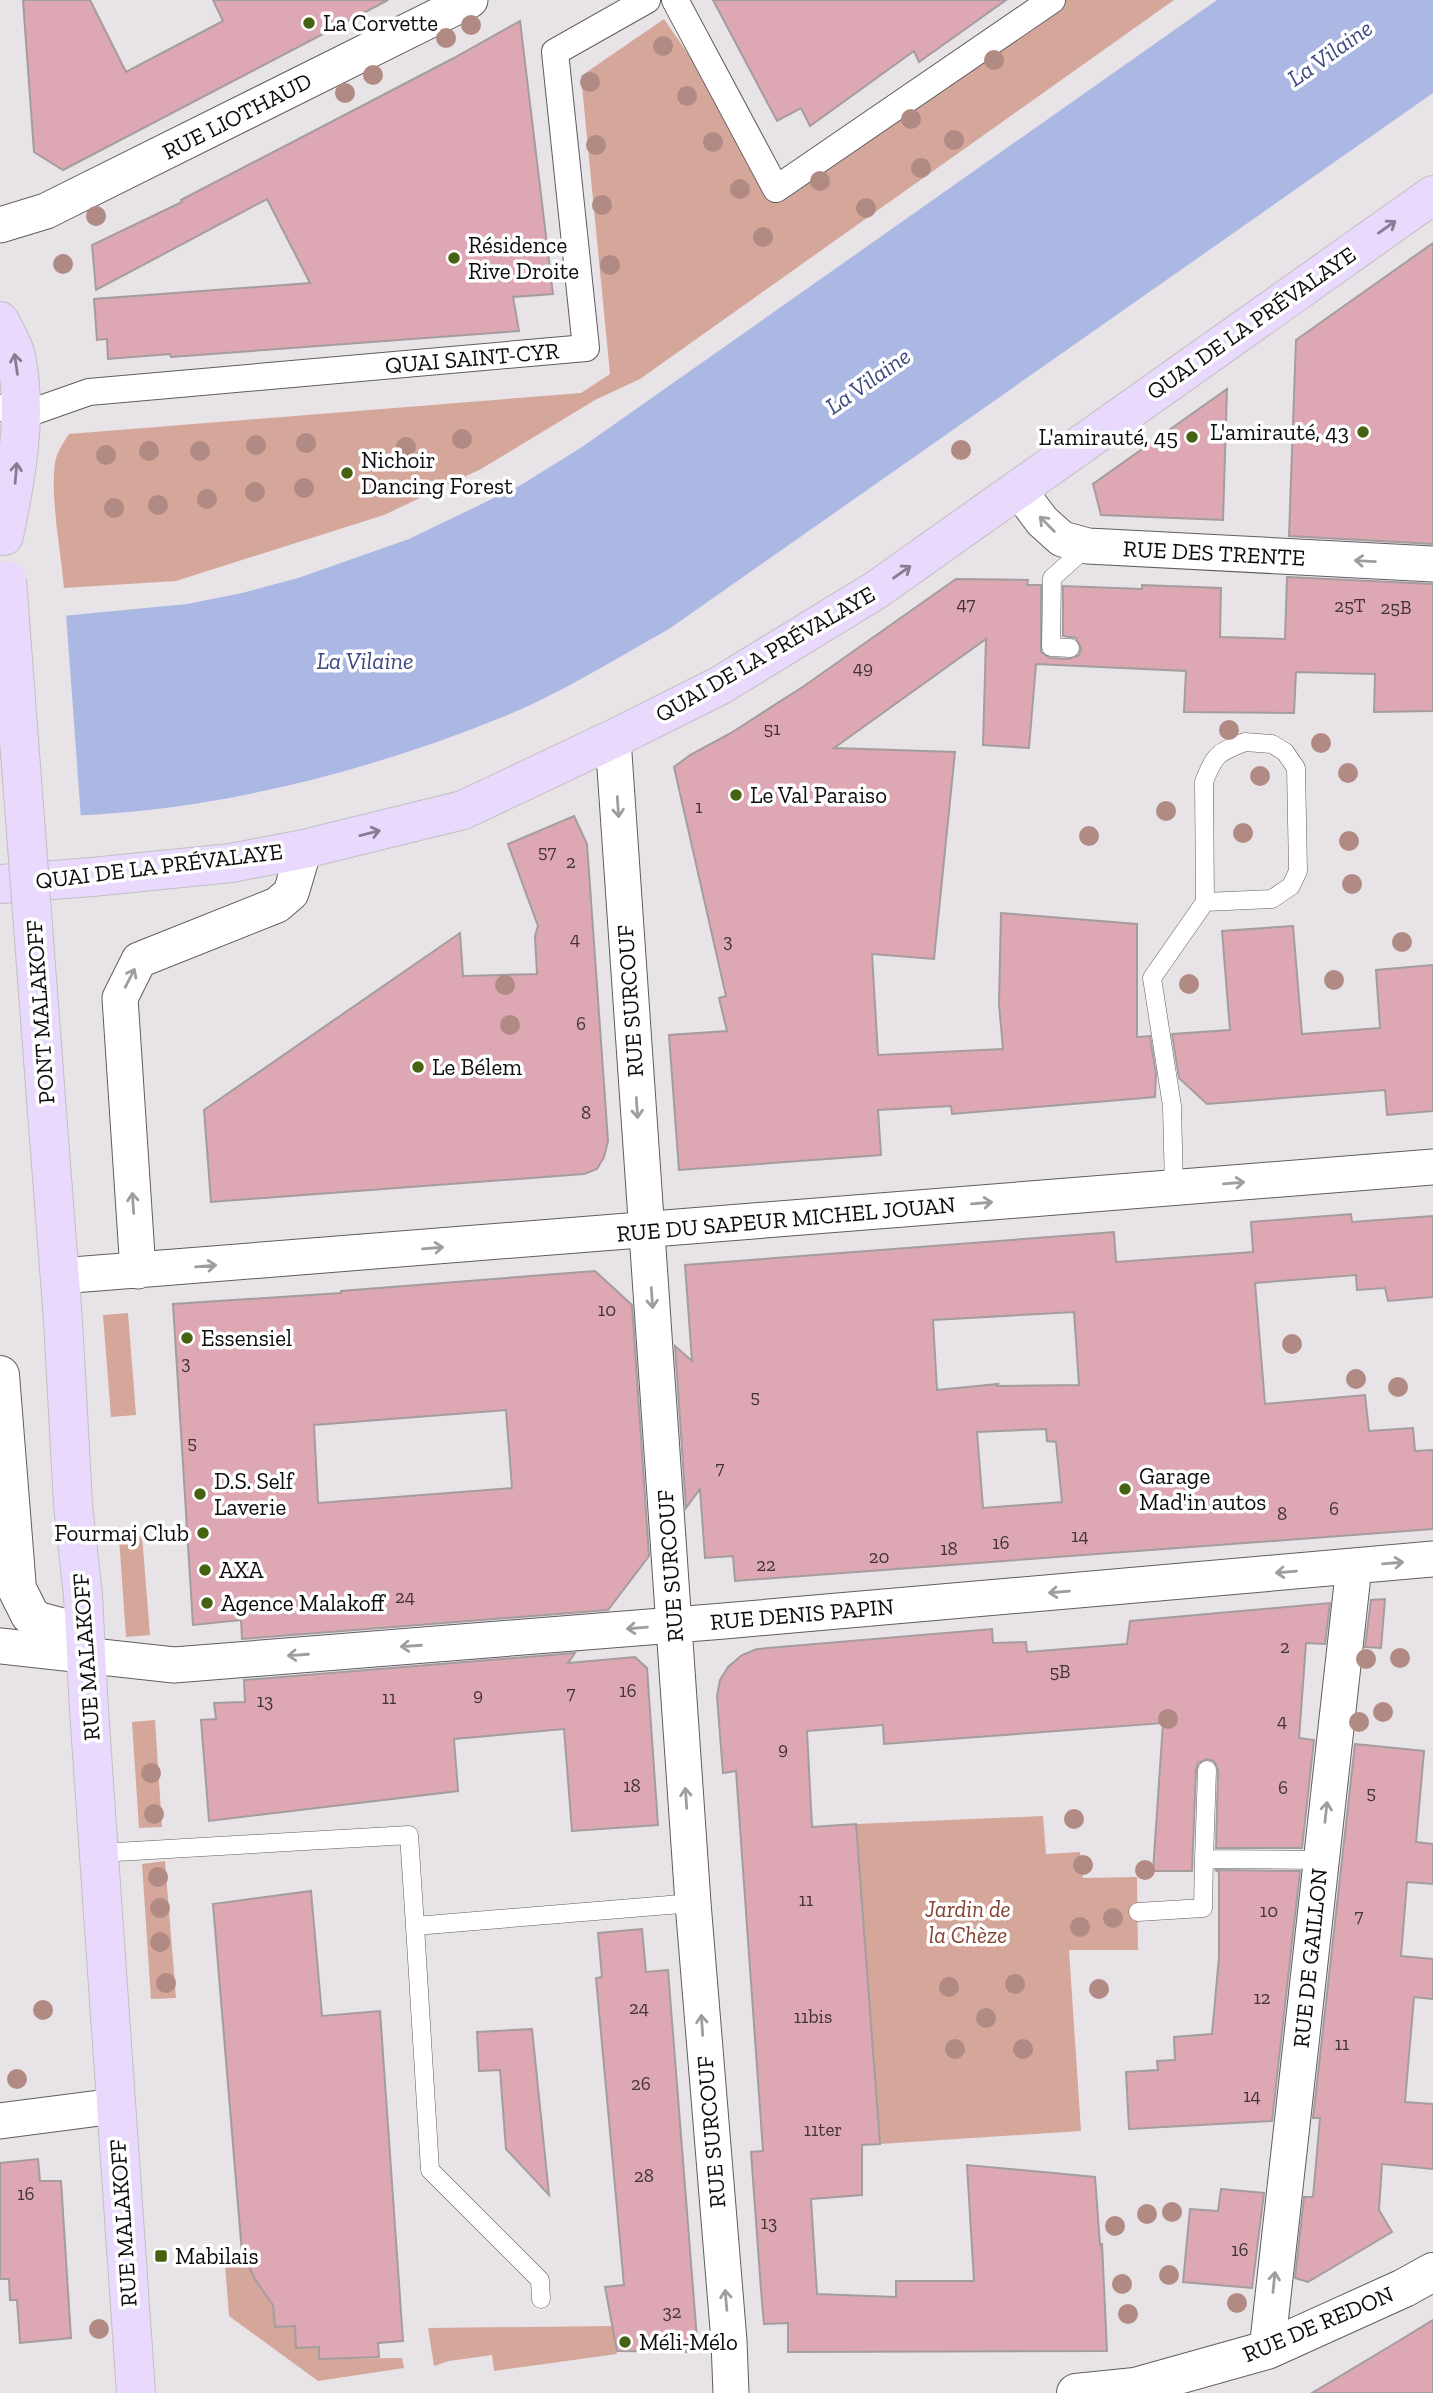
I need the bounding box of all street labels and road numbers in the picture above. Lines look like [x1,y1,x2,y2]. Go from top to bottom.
street label: RUE LIOTHAUD [158,66,316,166]
street label: QUAI DE LA PRÉVALAYE [1141,240,1361,406]
street label: QUAI SAINT-CYR [384,336,560,380]
street label: RUE DES TRENTE [1122,534,1306,572]
street label: QUAI DE LA PRÉVALAYE [650,580,880,728]
street label: QUAI DE LA PRÉVALAYE [34,837,284,895]
street label: PONT MALAKOFF [20,919,60,1105]
street label: RUE SURCOUF [611,924,649,1078]
street label: RUE DU SAPEUR MICHEL JOUAN [615,1190,957,1248]
street label: RUE SURCOUF [651,1489,689,1643]
street label: RUE MALAKOFF [66,1572,106,1742]
street label: RUE DENIS PAPIN [709,1592,895,1636]
street label: RUE DE GAILLON [1287,1867,1333,2049]
street label: RUE SURCOUF [690,2055,732,2209]
street label: RUE MALAKOFF [103,2138,143,2308]
street label: RUE DE REDON [1238,2280,1398,2368]

